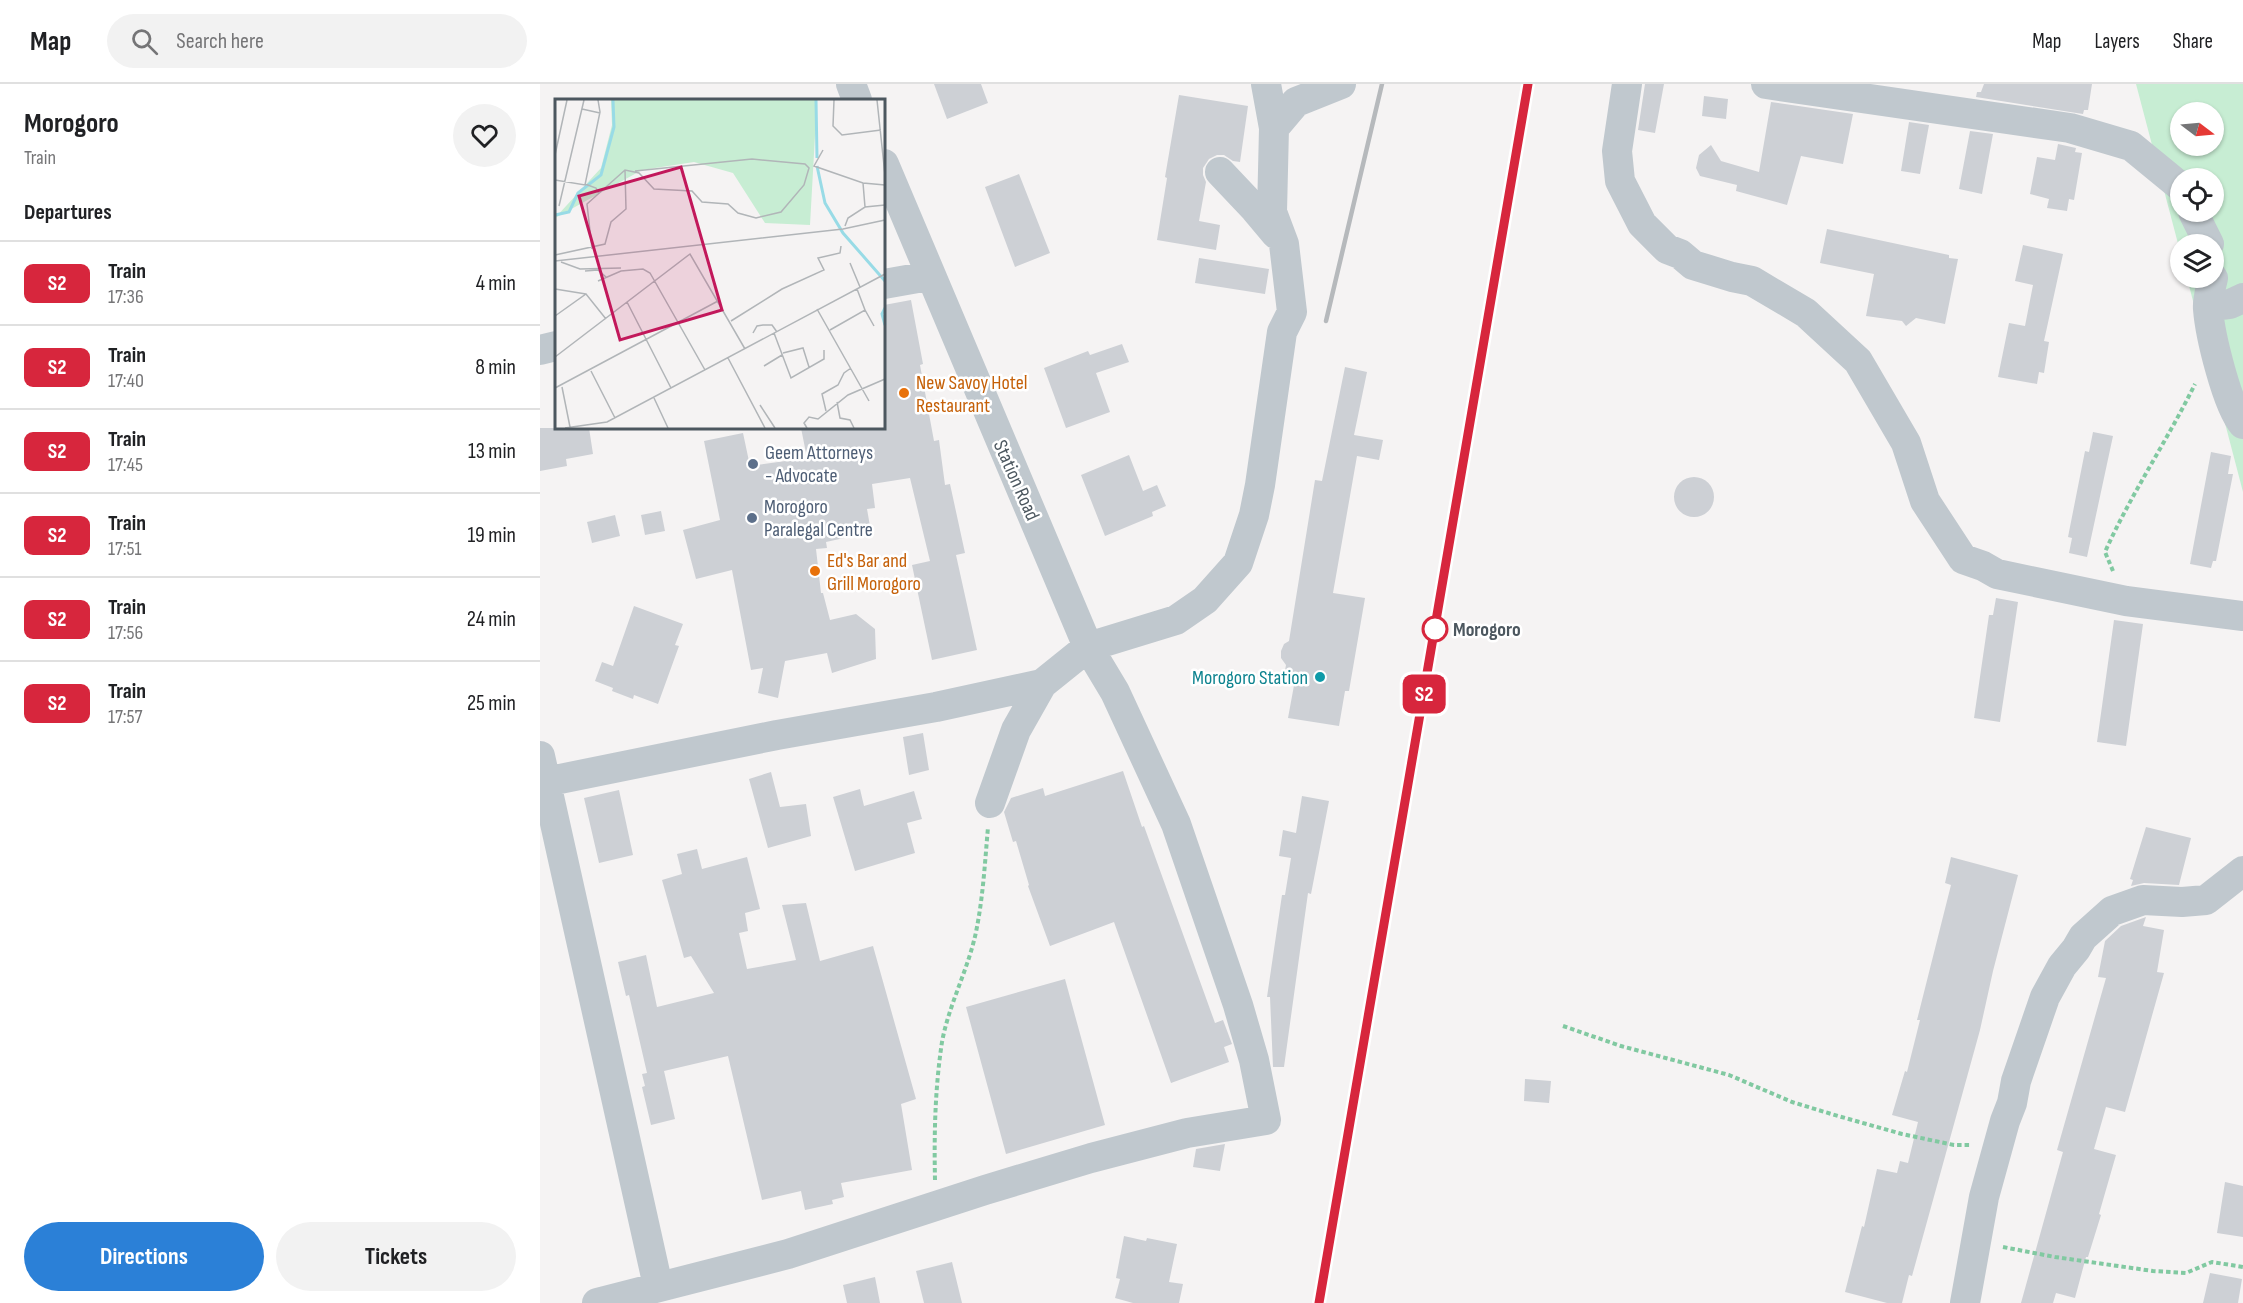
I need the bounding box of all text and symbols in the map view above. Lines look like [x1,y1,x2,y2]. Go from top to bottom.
search box [107,14,527,68]
text: Map [30,25,71,58]
icon: search [128,25,161,58]
text: Search here [176,28,264,55]
text: Map [2032,29,2061,54]
text: Layers [2094,29,2140,54]
text: Share [2173,29,2213,54]
inset map [555,99,885,429]
north arrow [2170,102,2224,156]
map controls [2170,102,2224,288]
button: heart [453,104,516,167]
text: Morogoro [24,107,119,140]
text: Train [24,146,56,170]
button: locate [2170,168,2224,222]
text: Departures [24,199,112,226]
button: layers [2170,234,2224,288]
text: Train [108,258,146,285]
text: 4 min [476,270,516,297]
text: S2 [48,271,66,296]
text: 17:36 [108,285,144,309]
text: Train [108,342,146,369]
text: 8 min [475,354,516,381]
text: S2 [48,355,66,380]
text: 17:40 [108,369,144,393]
place label: New Savoy Hotel Restaurant [916,371,1027,418]
marker: New Savoy Hotel Restaurant [897,386,911,400]
text: Train [108,426,146,453]
street label: Station Road [988,436,1044,524]
text: 13 min [468,438,516,465]
text: S2 [48,439,66,464]
place label: Geem Attorneys - Advocate [765,441,873,488]
text: 17:45 [108,453,143,477]
marker: Geem Attorneys - Advocate [746,457,760,471]
place label: Morogoro Paralegal Centre [764,495,873,542]
text: Train [108,510,146,537]
marker: Morogoro Paralegal Centre [745,511,759,525]
text: 19 min [467,522,516,549]
text: S2 [48,523,66,548]
text: 17:51 [108,537,142,561]
place label: Ed's Bar and Grill Morogoro [827,549,921,596]
marker: Ed's Bar and Grill Morogoro [808,564,822,578]
text: Train [108,594,146,621]
text: 24 min [467,606,516,633]
text: S2 [48,607,66,632]
marker: Morogoro [1422,616,1448,642]
place label: Morogoro [1453,618,1521,642]
text: 17:56 [108,621,143,645]
place label: Morogoro Station [1192,666,1308,690]
marker: Morogoro Station [1313,670,1327,684]
line badge: S2 [1397,674,1451,714]
text: Train [108,678,146,705]
text: S2 [1415,682,1433,707]
text: 25 min [467,690,516,717]
text: S2 [48,691,66,716]
text: 17:57 [108,705,143,729]
button: Directions [24,1222,264,1291]
button: Tickets [276,1222,516,1291]

